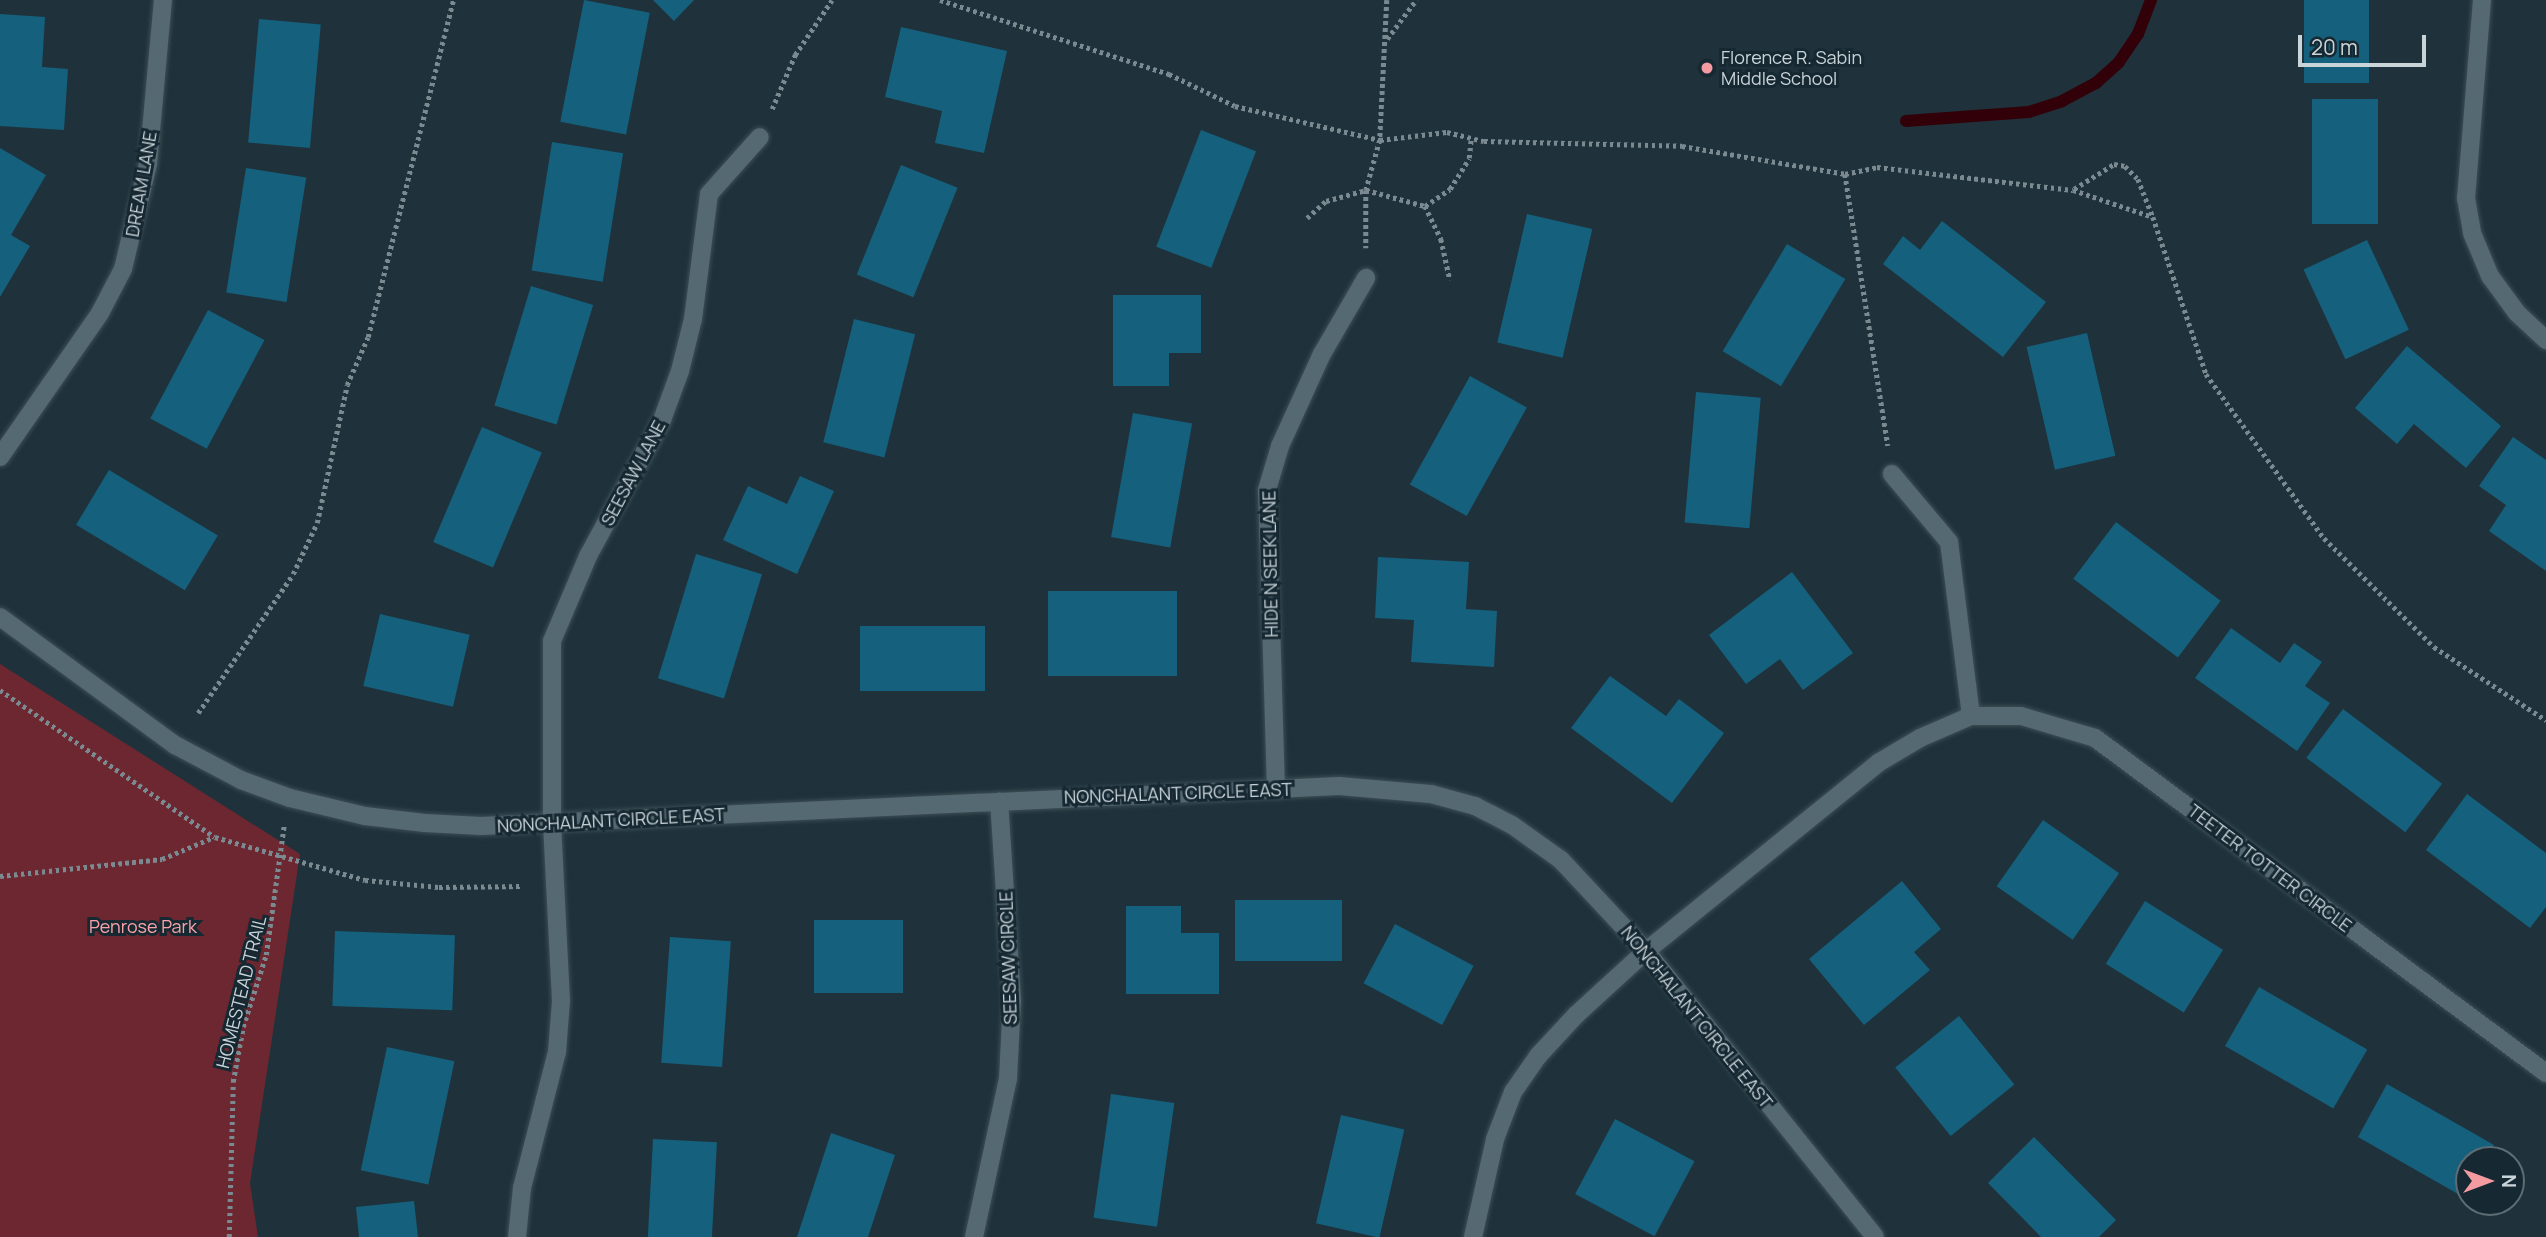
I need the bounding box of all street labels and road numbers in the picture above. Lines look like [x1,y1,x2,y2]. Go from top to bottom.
street label: DREAM LANE [121,129,161,239]
street label: SEESAW LANE [596,417,670,529]
street label: HIDE N SEEK LANE [1258,490,1282,638]
street label: NONCHALANT CIRCLE EAST [1063,778,1293,808]
street label: TEETER TOTTER CIRCLE [2184,800,2356,936]
street label: NONCHALANT CIRCLE EAST [496,803,726,837]
street label: SEESAW CIRCLE [995,891,1021,1025]
street label: HOMESTEAD TRAIL [212,914,270,1070]
street label: NONCHALANT CIRCLE EAST [1617,921,1777,1113]

